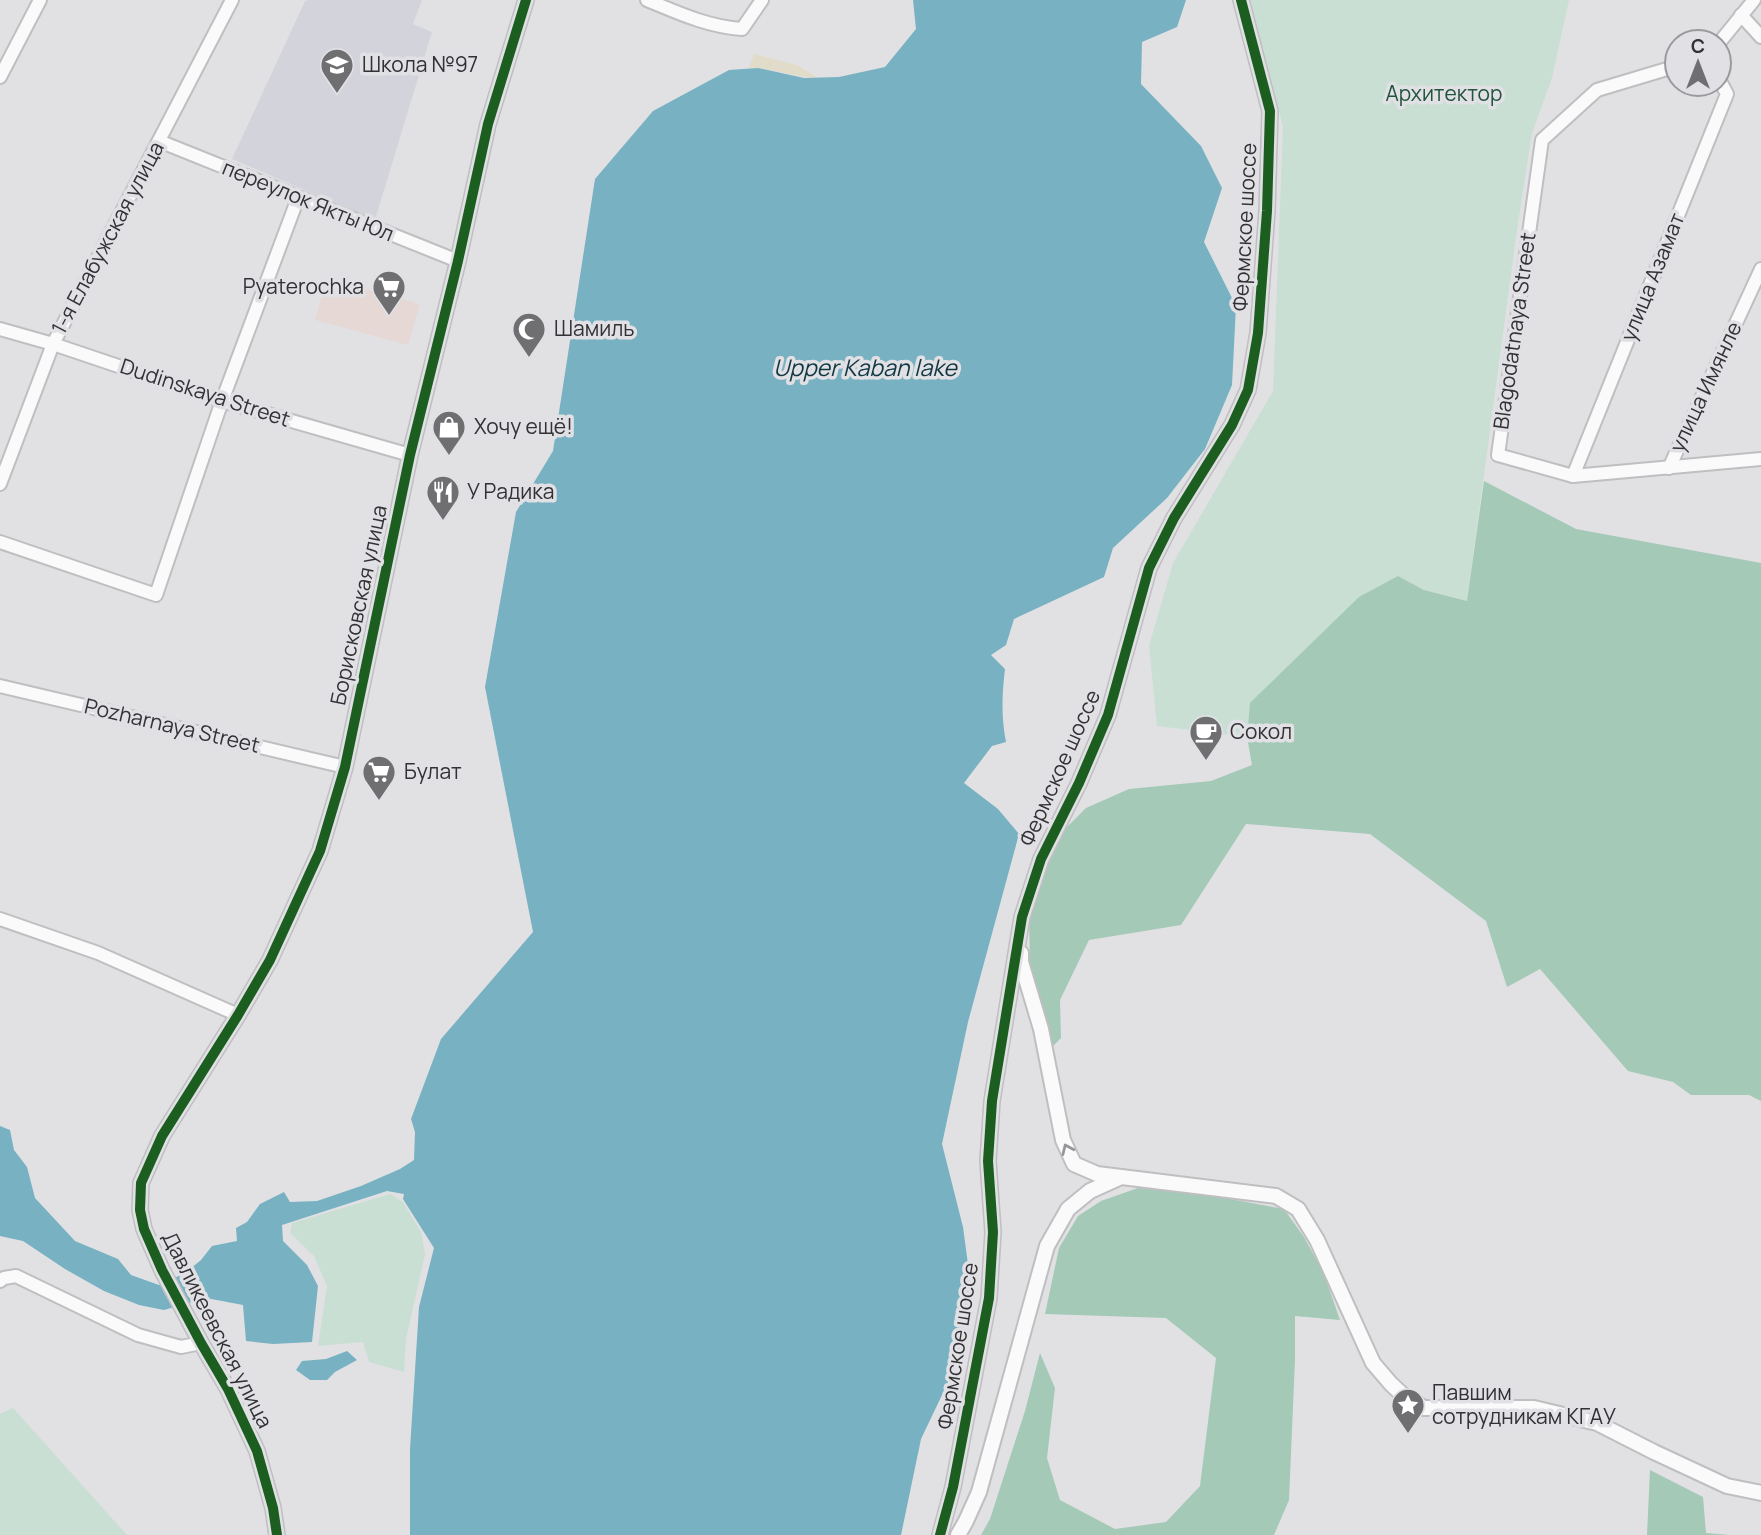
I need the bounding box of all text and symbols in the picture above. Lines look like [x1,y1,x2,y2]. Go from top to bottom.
north arrow [1663,28,1733,98]
text: С [1691,33,1705,59]
school or university icon: Школа №97 [318,46,356,95]
place label: Школа №97 [362,50,478,78]
park label: Архитектор [1386,79,1502,107]
street label: 1-я Елабужская улица [44,136,170,339]
street label: Фермское шоссе [1226,142,1262,312]
street label: переулок Якты Юл [219,153,398,247]
street label: улица Азамат [1614,208,1691,345]
street label: Blagodatnaya Street [1486,231,1542,431]
supermarket icon: Pyaterochka [370,268,408,317]
place label: Pyaterochka [243,272,364,300]
mosque icon: Шамиль [510,310,548,359]
place label: Шамиль [554,314,634,342]
street label: улица Имянле [1663,317,1748,456]
street label: Dudinskaya Street [117,351,294,433]
water label: Upper Kaban lake [773,351,958,383]
shop icon: Хочу ещё! [430,408,468,457]
place label: Хочу ещё! [474,412,573,440]
restaurant icon: У Радика [424,473,462,522]
place label: У Радика [467,477,554,505]
street label: Борисковская улица [323,502,393,707]
street label: Фермское шоссе [1012,685,1106,850]
street label: Pozharnaya Street [82,691,263,759]
cafe icon: Сокол [1187,713,1225,762]
place label: Сокол [1230,717,1292,745]
supermarket icon: Булат [360,753,398,802]
place label: Булат [404,757,462,785]
one-way arrow [1061,1144,1075,1156]
street label: Давликеевская улица [156,1226,280,1433]
street label: Фермское шоссе [930,1260,984,1431]
place label: Павшим сотрудникам КГАУ [1432,1378,1616,1430]
place icon: Павшим сотрудникам КГАУ [1389,1386,1427,1435]

